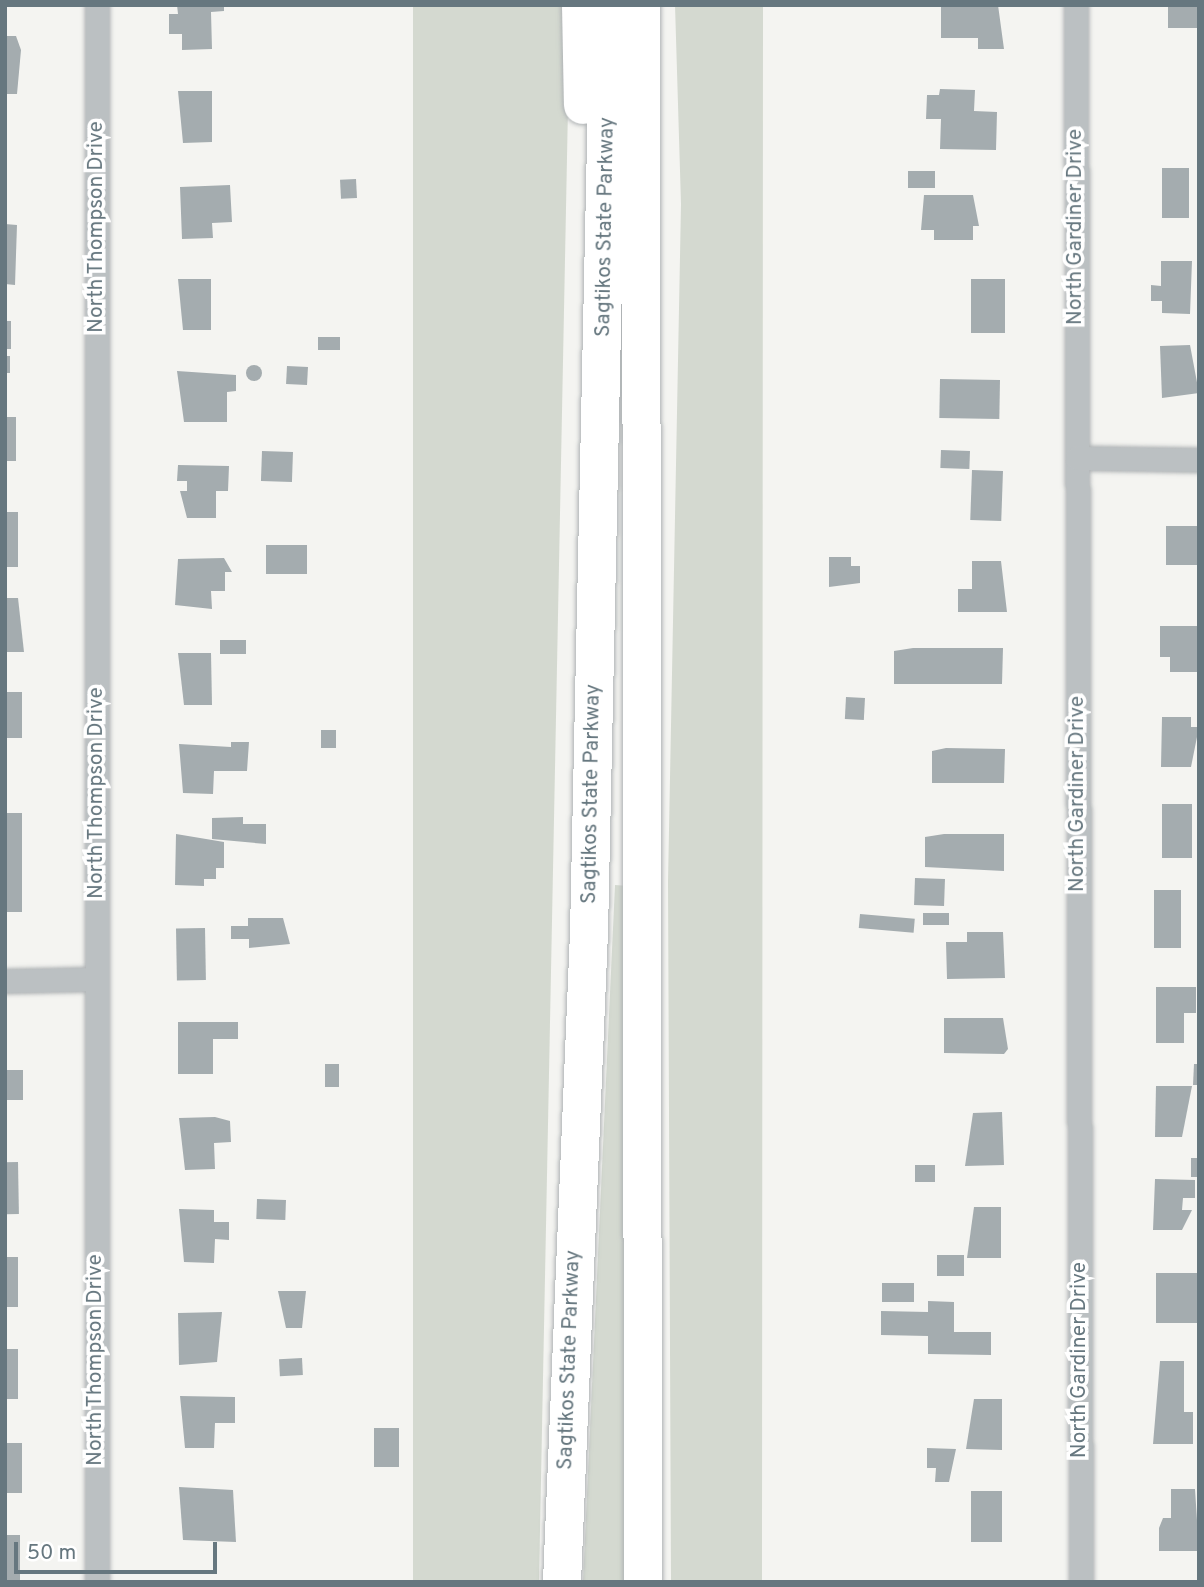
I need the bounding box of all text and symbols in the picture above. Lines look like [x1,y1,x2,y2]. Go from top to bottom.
street label: Sagtikos State Parkway [591,117,621,337]
street label: North Thompson Drive [84,121,110,333]
street label: North Gardiner Drive [1063,129,1089,325]
street label: Sagtikos State Parkway [577,684,607,904]
street label: North Thompson Drive [84,687,110,899]
street label: North Gardiner Drive [1065,696,1091,892]
street label: Sagtikos State Parkway [554,1250,586,1470]
street label: North Thompson Drive [83,1254,109,1466]
street label: North Gardiner Drive [1067,1262,1093,1458]
scale bar [18,1528,220,1572]
text: 50 m [27,1540,76,1567]

